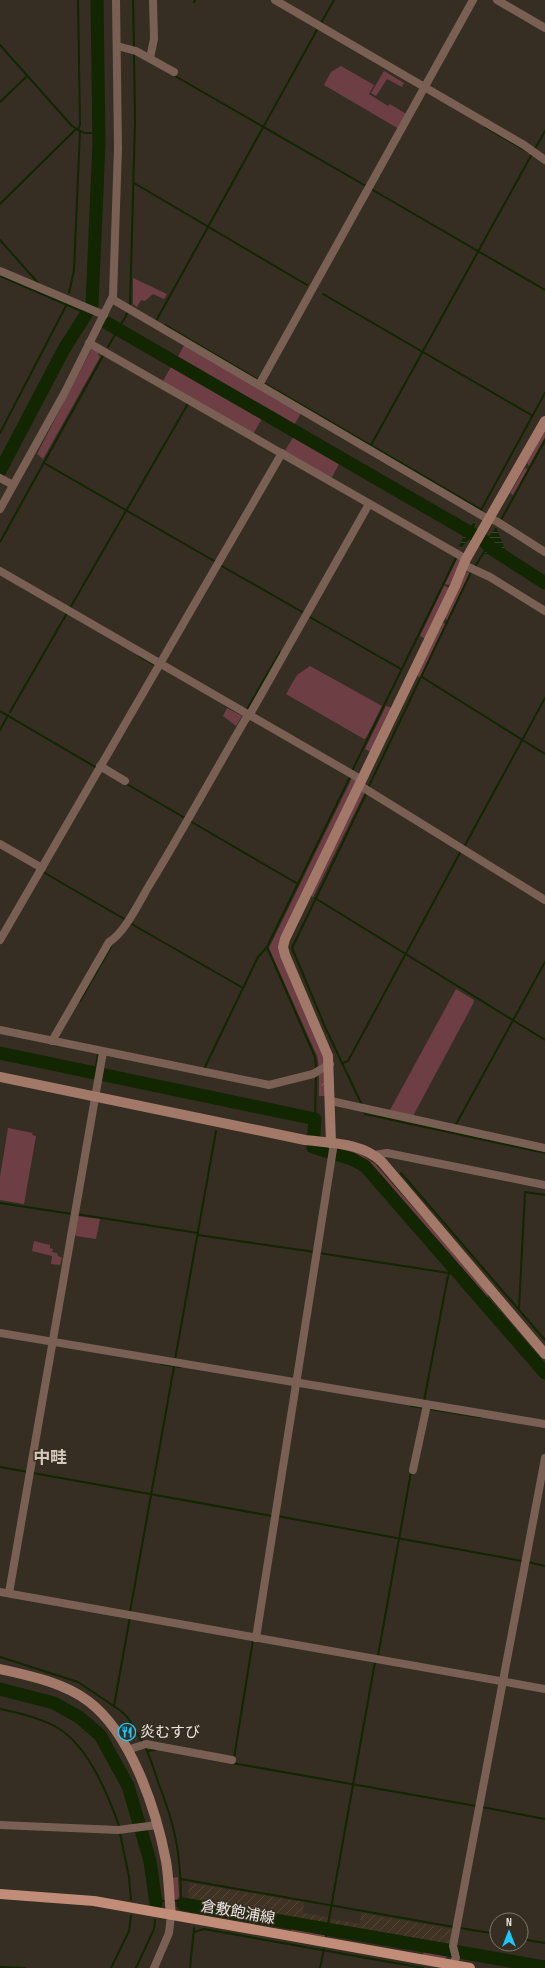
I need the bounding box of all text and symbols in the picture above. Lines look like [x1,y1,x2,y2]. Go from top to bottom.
district label: 中畦 [33,1448,67,1468]
restaurant icon: 炎むすび [117,1722,137,1742]
place label: 炎むすび [140,1723,200,1742]
street label: 倉敷飽浦線 [199,1897,277,1928]
north arrow [489,1912,529,1952]
text: N [506,1916,512,1929]

